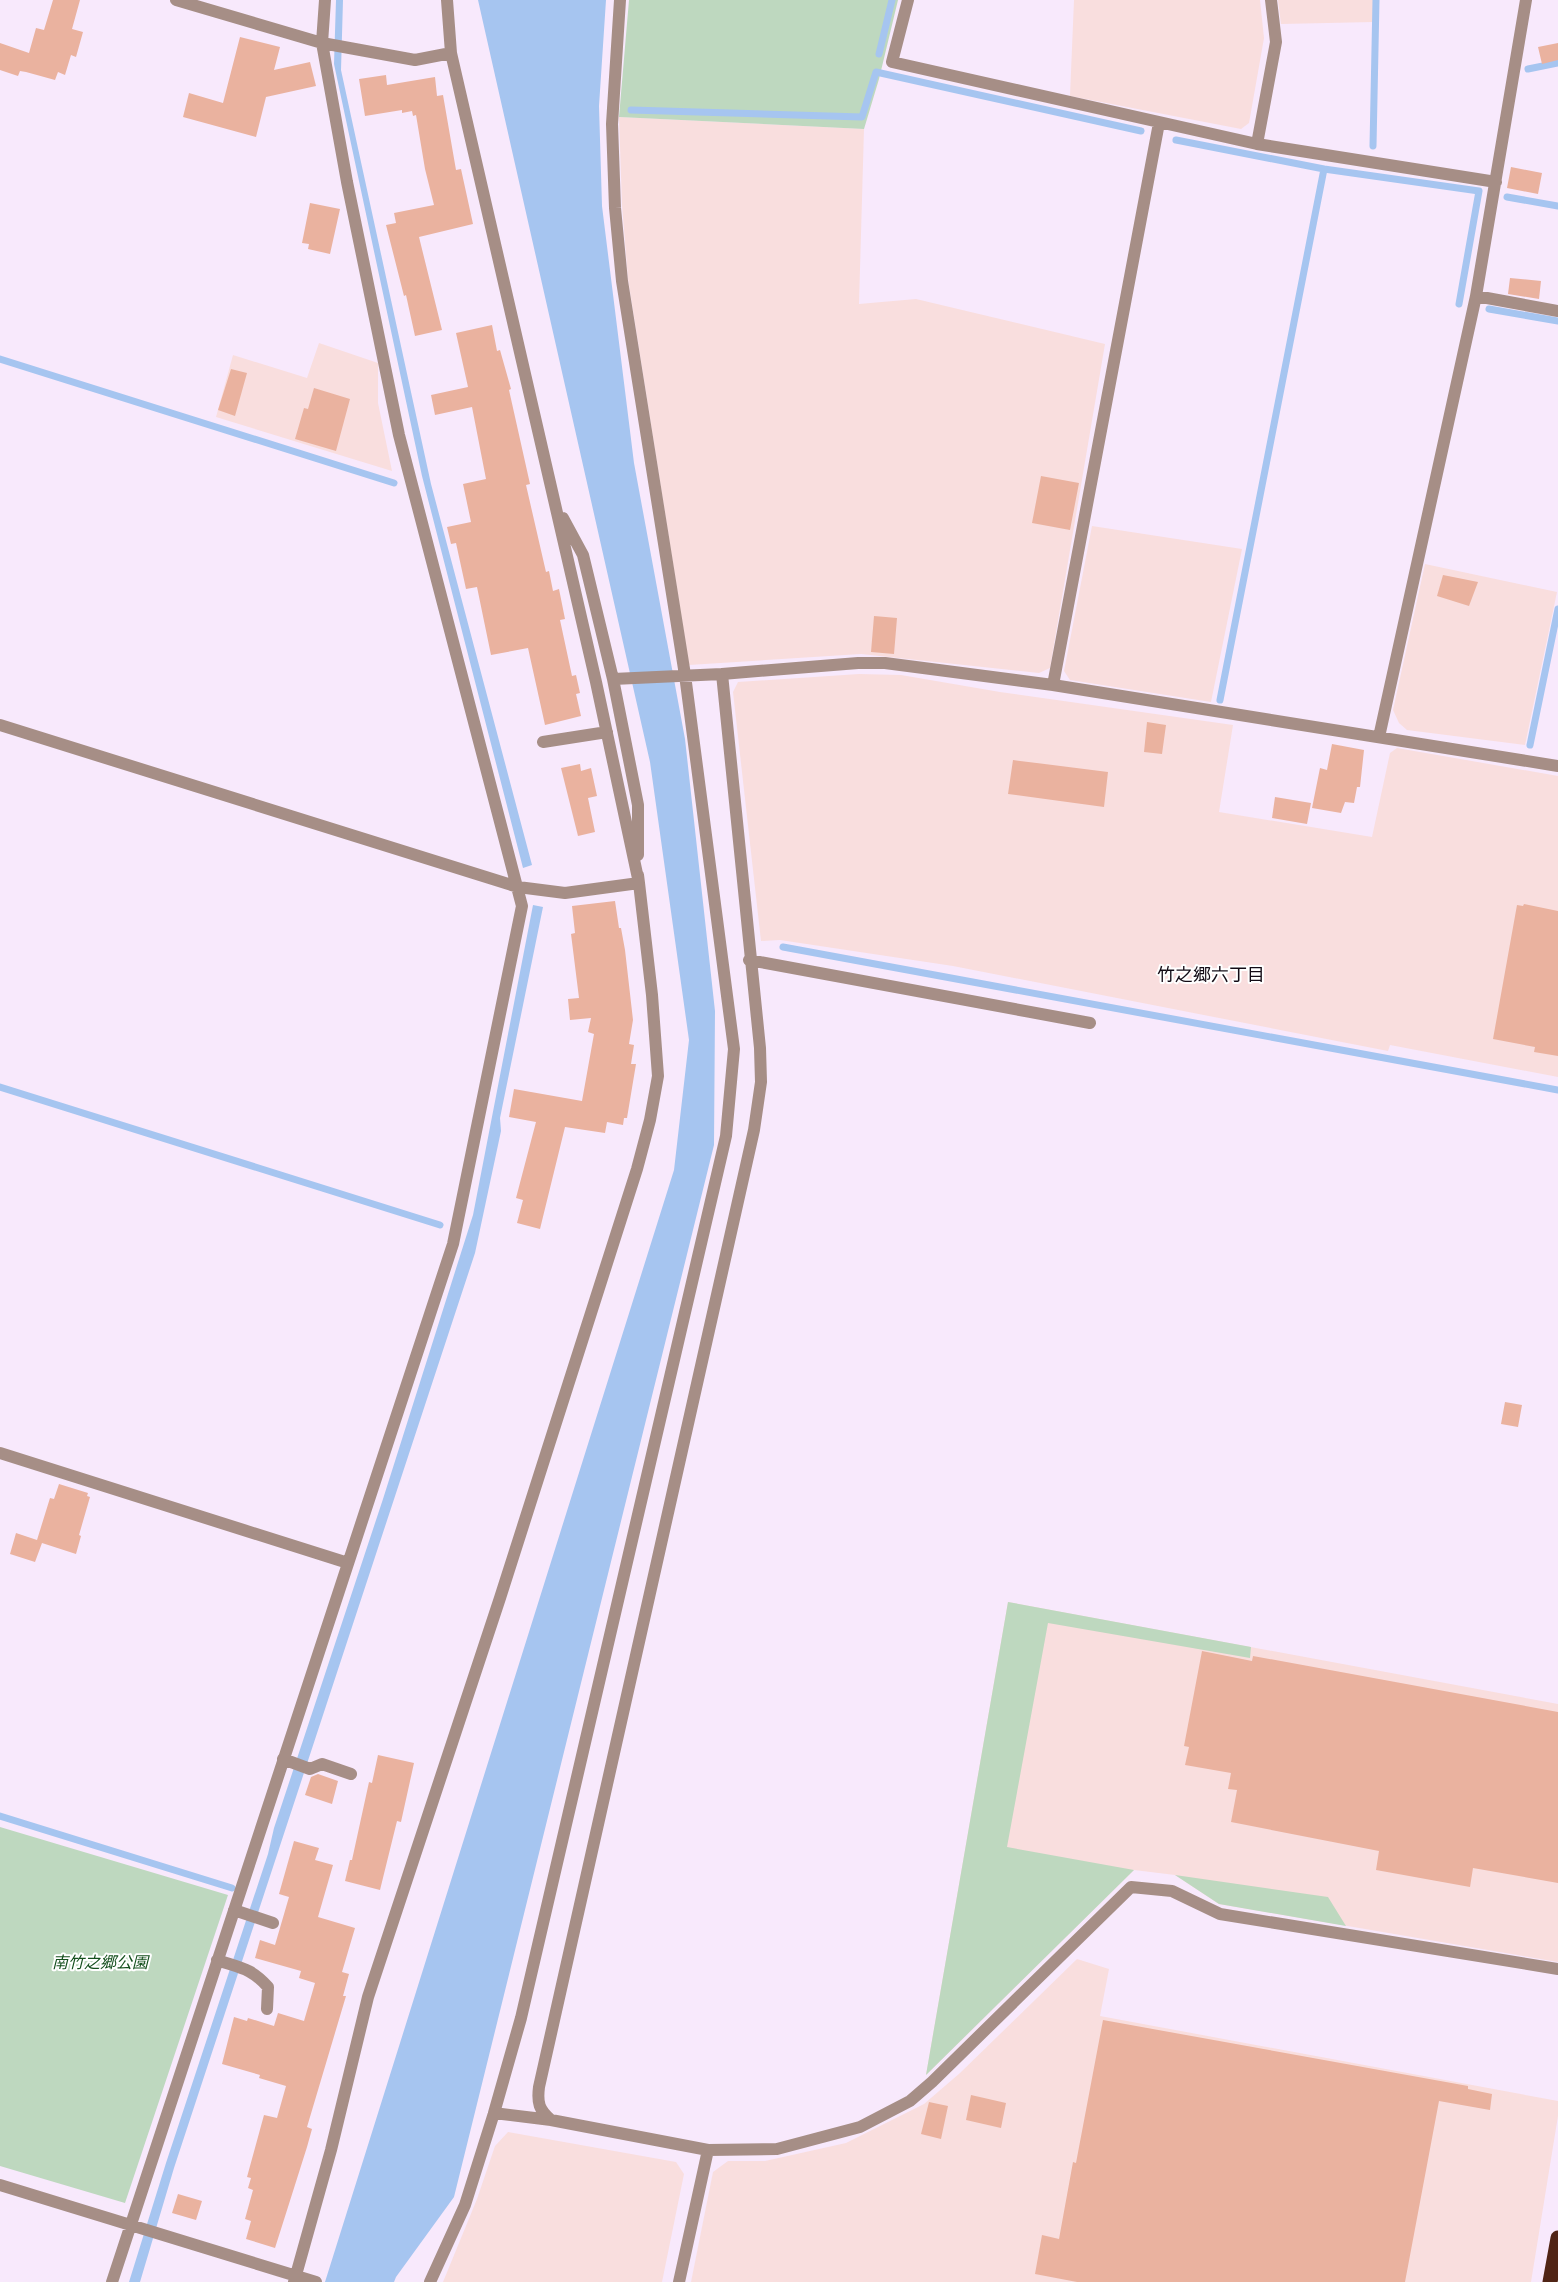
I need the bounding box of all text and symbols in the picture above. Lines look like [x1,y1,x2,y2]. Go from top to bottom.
district label: 竹之郷六丁目 [1157,962,1265,989]
park label: 南竹之郷公園 [52,1951,150,1975]

